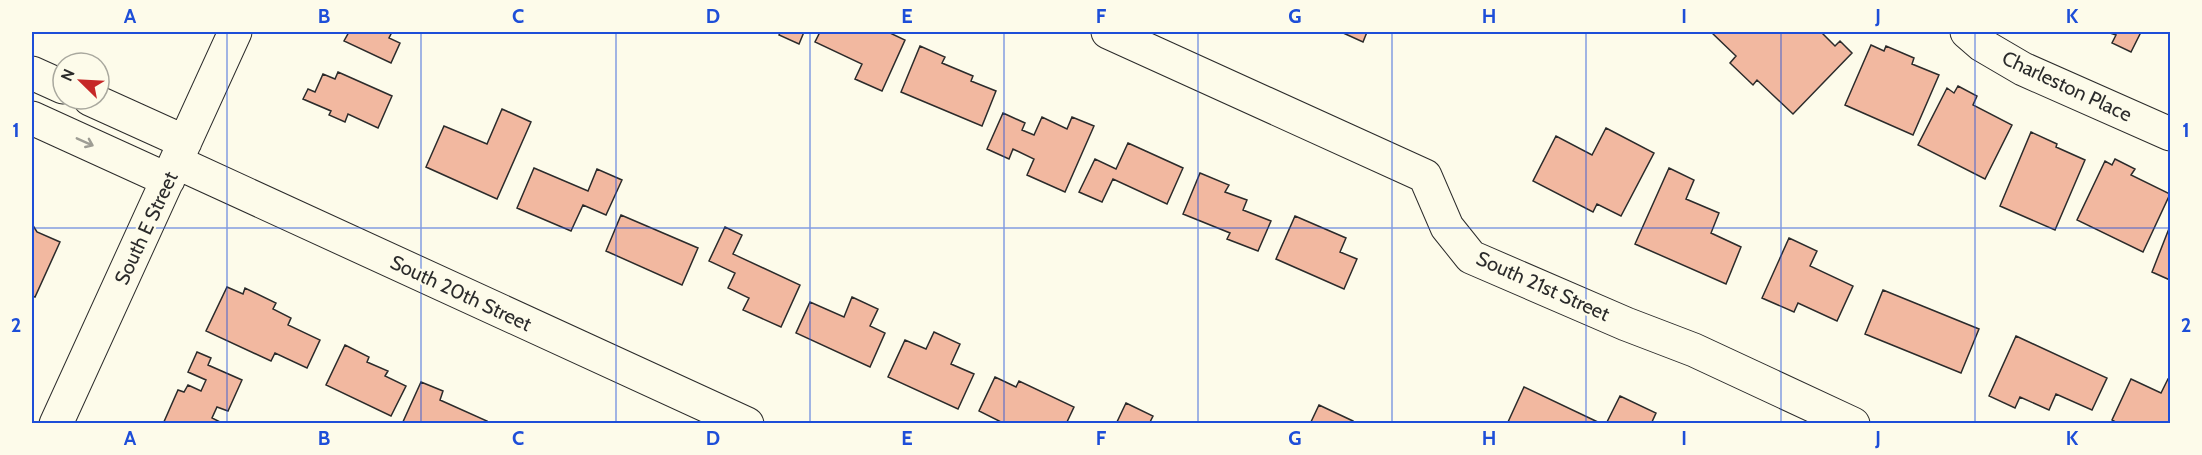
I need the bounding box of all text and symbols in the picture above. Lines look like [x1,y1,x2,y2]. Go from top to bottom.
text: A [124,4,137,28]
text: B [318,4,330,28]
text: C [512,4,524,28]
text: D [706,4,720,28]
text: E [901,4,913,28]
text: F [1096,4,1107,28]
text: G [1288,4,1302,28]
text: H [1482,4,1496,28]
text: I [1681,4,1687,28]
text: J [1874,4,1881,28]
text: K [2066,4,2079,28]
street label: Charleston Place [1998,45,2136,127]
north arrow [51,51,111,111]
text: N [57,66,79,84]
text: 1 [12,118,20,142]
text: 1 [2182,118,2190,142]
one-way arrow [75,137,93,149]
street label: South E Street [109,167,183,288]
street label: South 21st Street [1473,246,1614,326]
street label: South 20th Street [387,250,536,336]
text: 2 [11,313,21,337]
text: 2 [2181,313,2191,337]
text: A [124,426,137,450]
text: B [318,426,330,450]
text: C [512,426,524,450]
text: D [706,426,720,450]
text: E [901,426,913,450]
text: F [1096,426,1107,450]
text: G [1288,426,1302,450]
text: H [1482,426,1496,450]
text: I [1681,426,1687,450]
text: J [1874,426,1881,450]
text: K [2066,426,2079,450]

